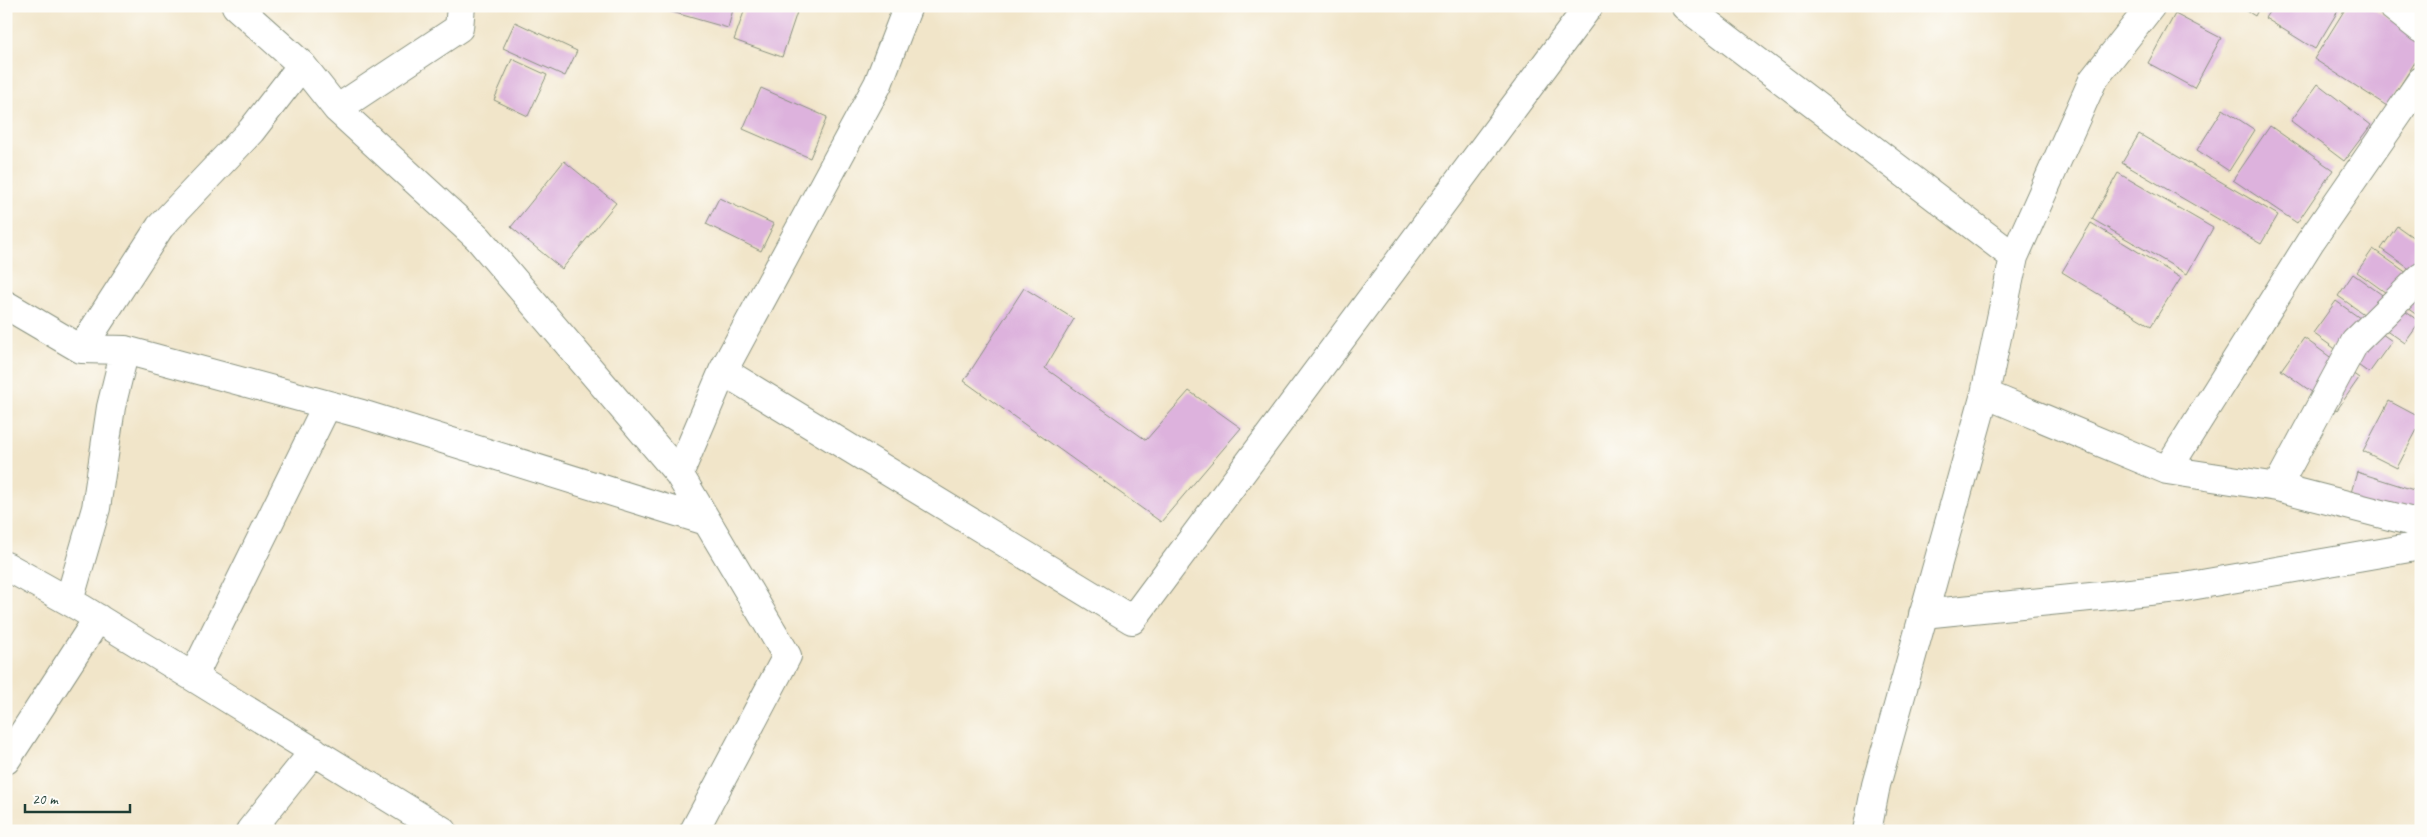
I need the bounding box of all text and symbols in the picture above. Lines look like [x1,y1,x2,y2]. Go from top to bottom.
scale bar [25,782,130,814]
text: 20 m [32,790,59,809]

